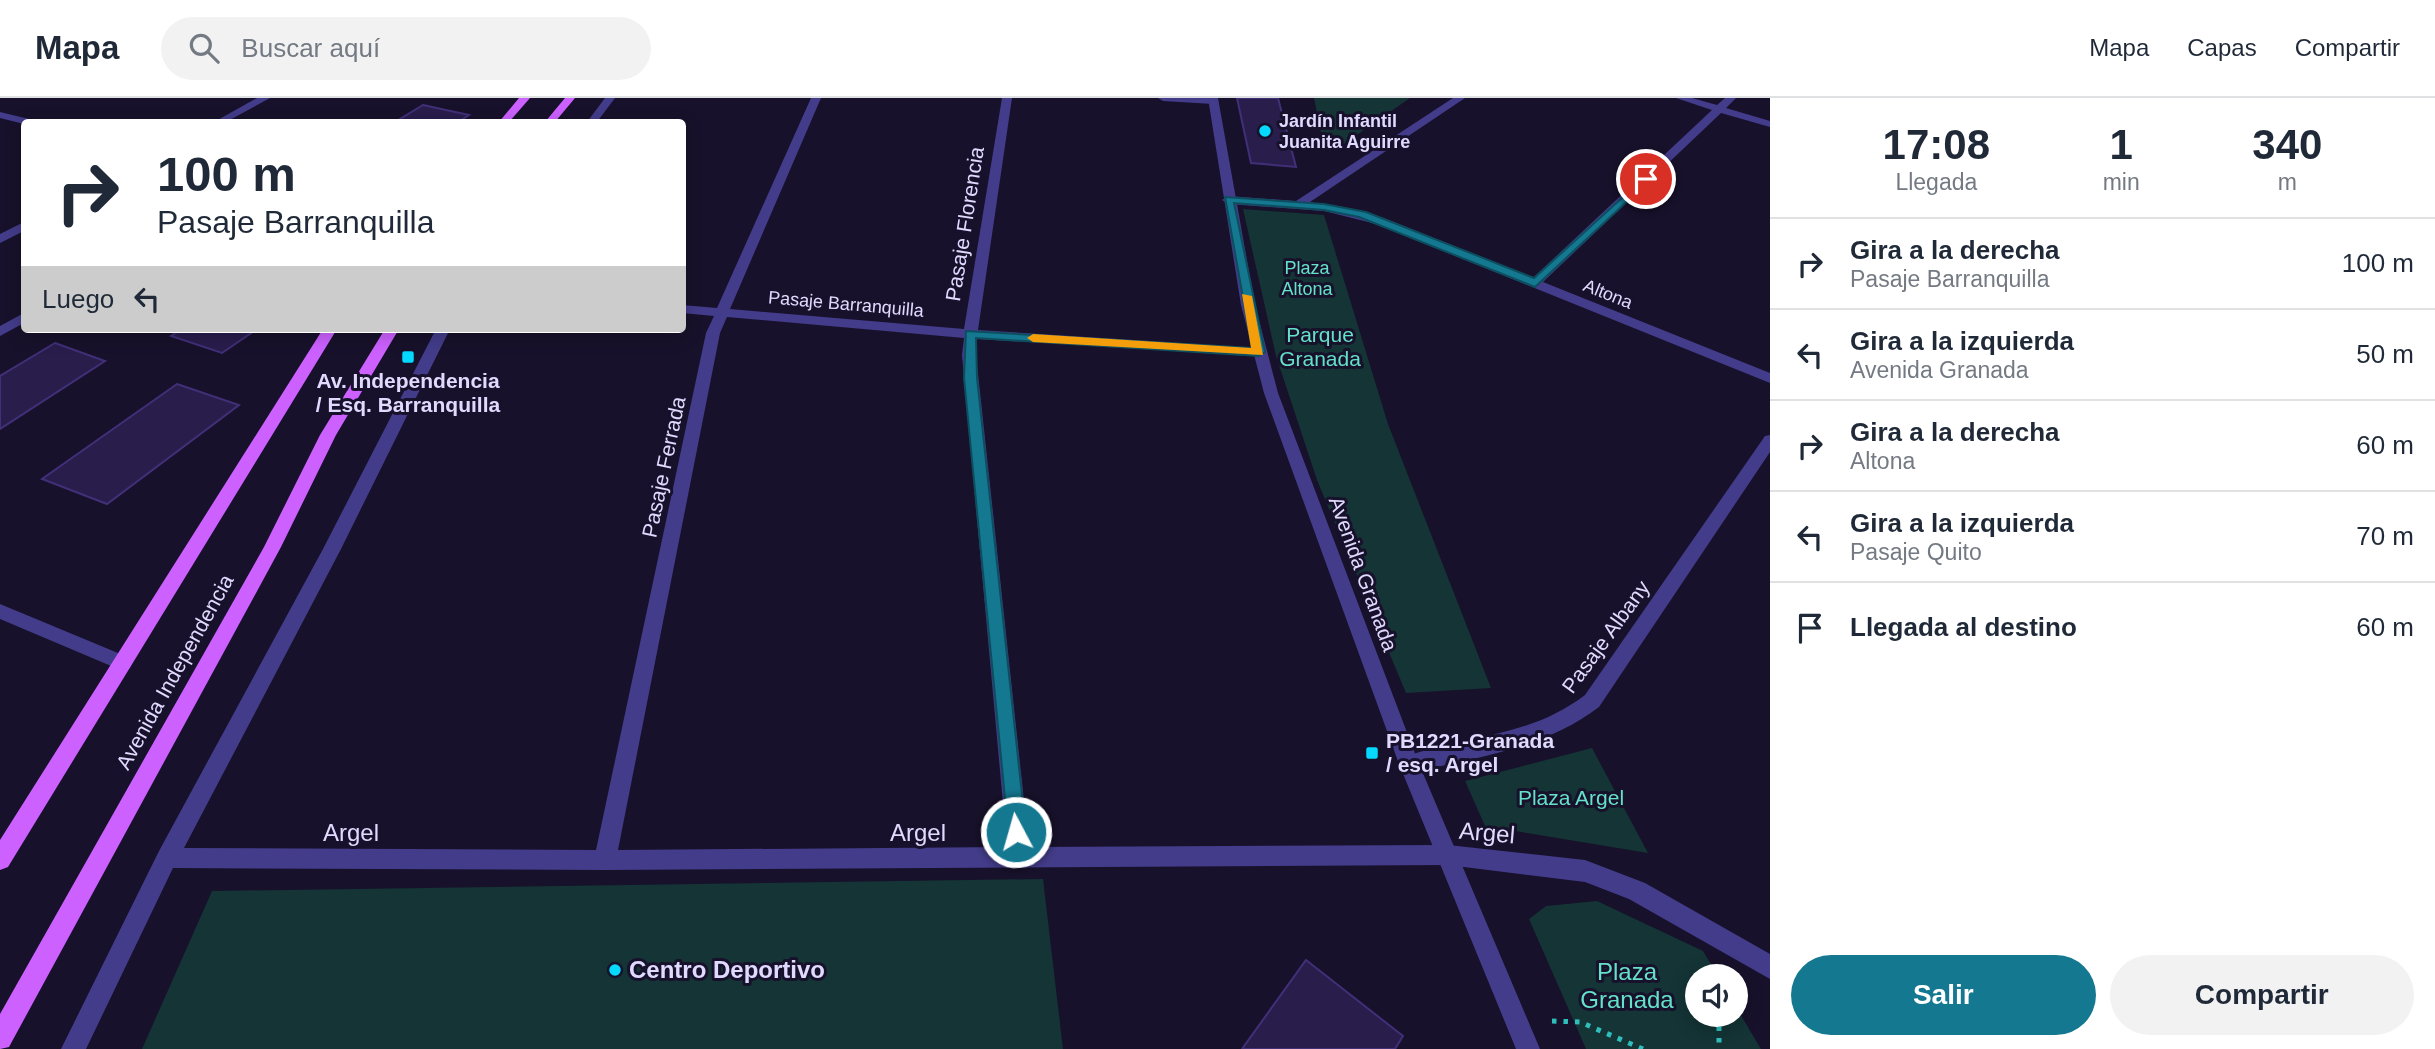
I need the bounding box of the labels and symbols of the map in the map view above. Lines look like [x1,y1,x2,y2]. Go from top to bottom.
place label: Jardín Infantil Juanita Aguirre [1279,111,1410,152]
marker: Jardín Infantil Juanita Aguirre [1257,123,1273,139]
street label: Pasaje Florencia [941,145,988,303]
pin [1616,149,1676,209]
park label: Plaza Altona [1281,258,1334,299]
street label: Altona [1581,275,1636,313]
street label: Pasaje Barranquilla [767,287,926,321]
park label: Parque Granada [1279,323,1361,370]
marker: Av. Independencia / Esq. Barranquilla [400,349,416,365]
place label: Av. Independencia / Esq. Barranquilla [316,369,501,416]
street label: Pasaje Ferrada [637,394,690,540]
street label: Avenida Granada [1325,493,1402,655]
street label: Avenida Independencia [111,570,238,773]
street label: Pasaje Albany [1557,576,1654,697]
place label: PB1221-Granada / esq. Argel [1386,729,1554,776]
marker: PB1221-Granada / esq. Argel [1364,745,1380,761]
park label: Plaza Argel [1518,786,1624,809]
position arrow [979,795,1053,869]
street label: Argel [1458,817,1516,848]
street label: Argel [323,819,379,846]
street label: Argel [890,819,946,846]
place label: Centro Deportivo [629,956,825,983]
park label: Plaza Granada [1580,958,1674,1013]
marker: Centro Deportivo [607,962,623,978]

